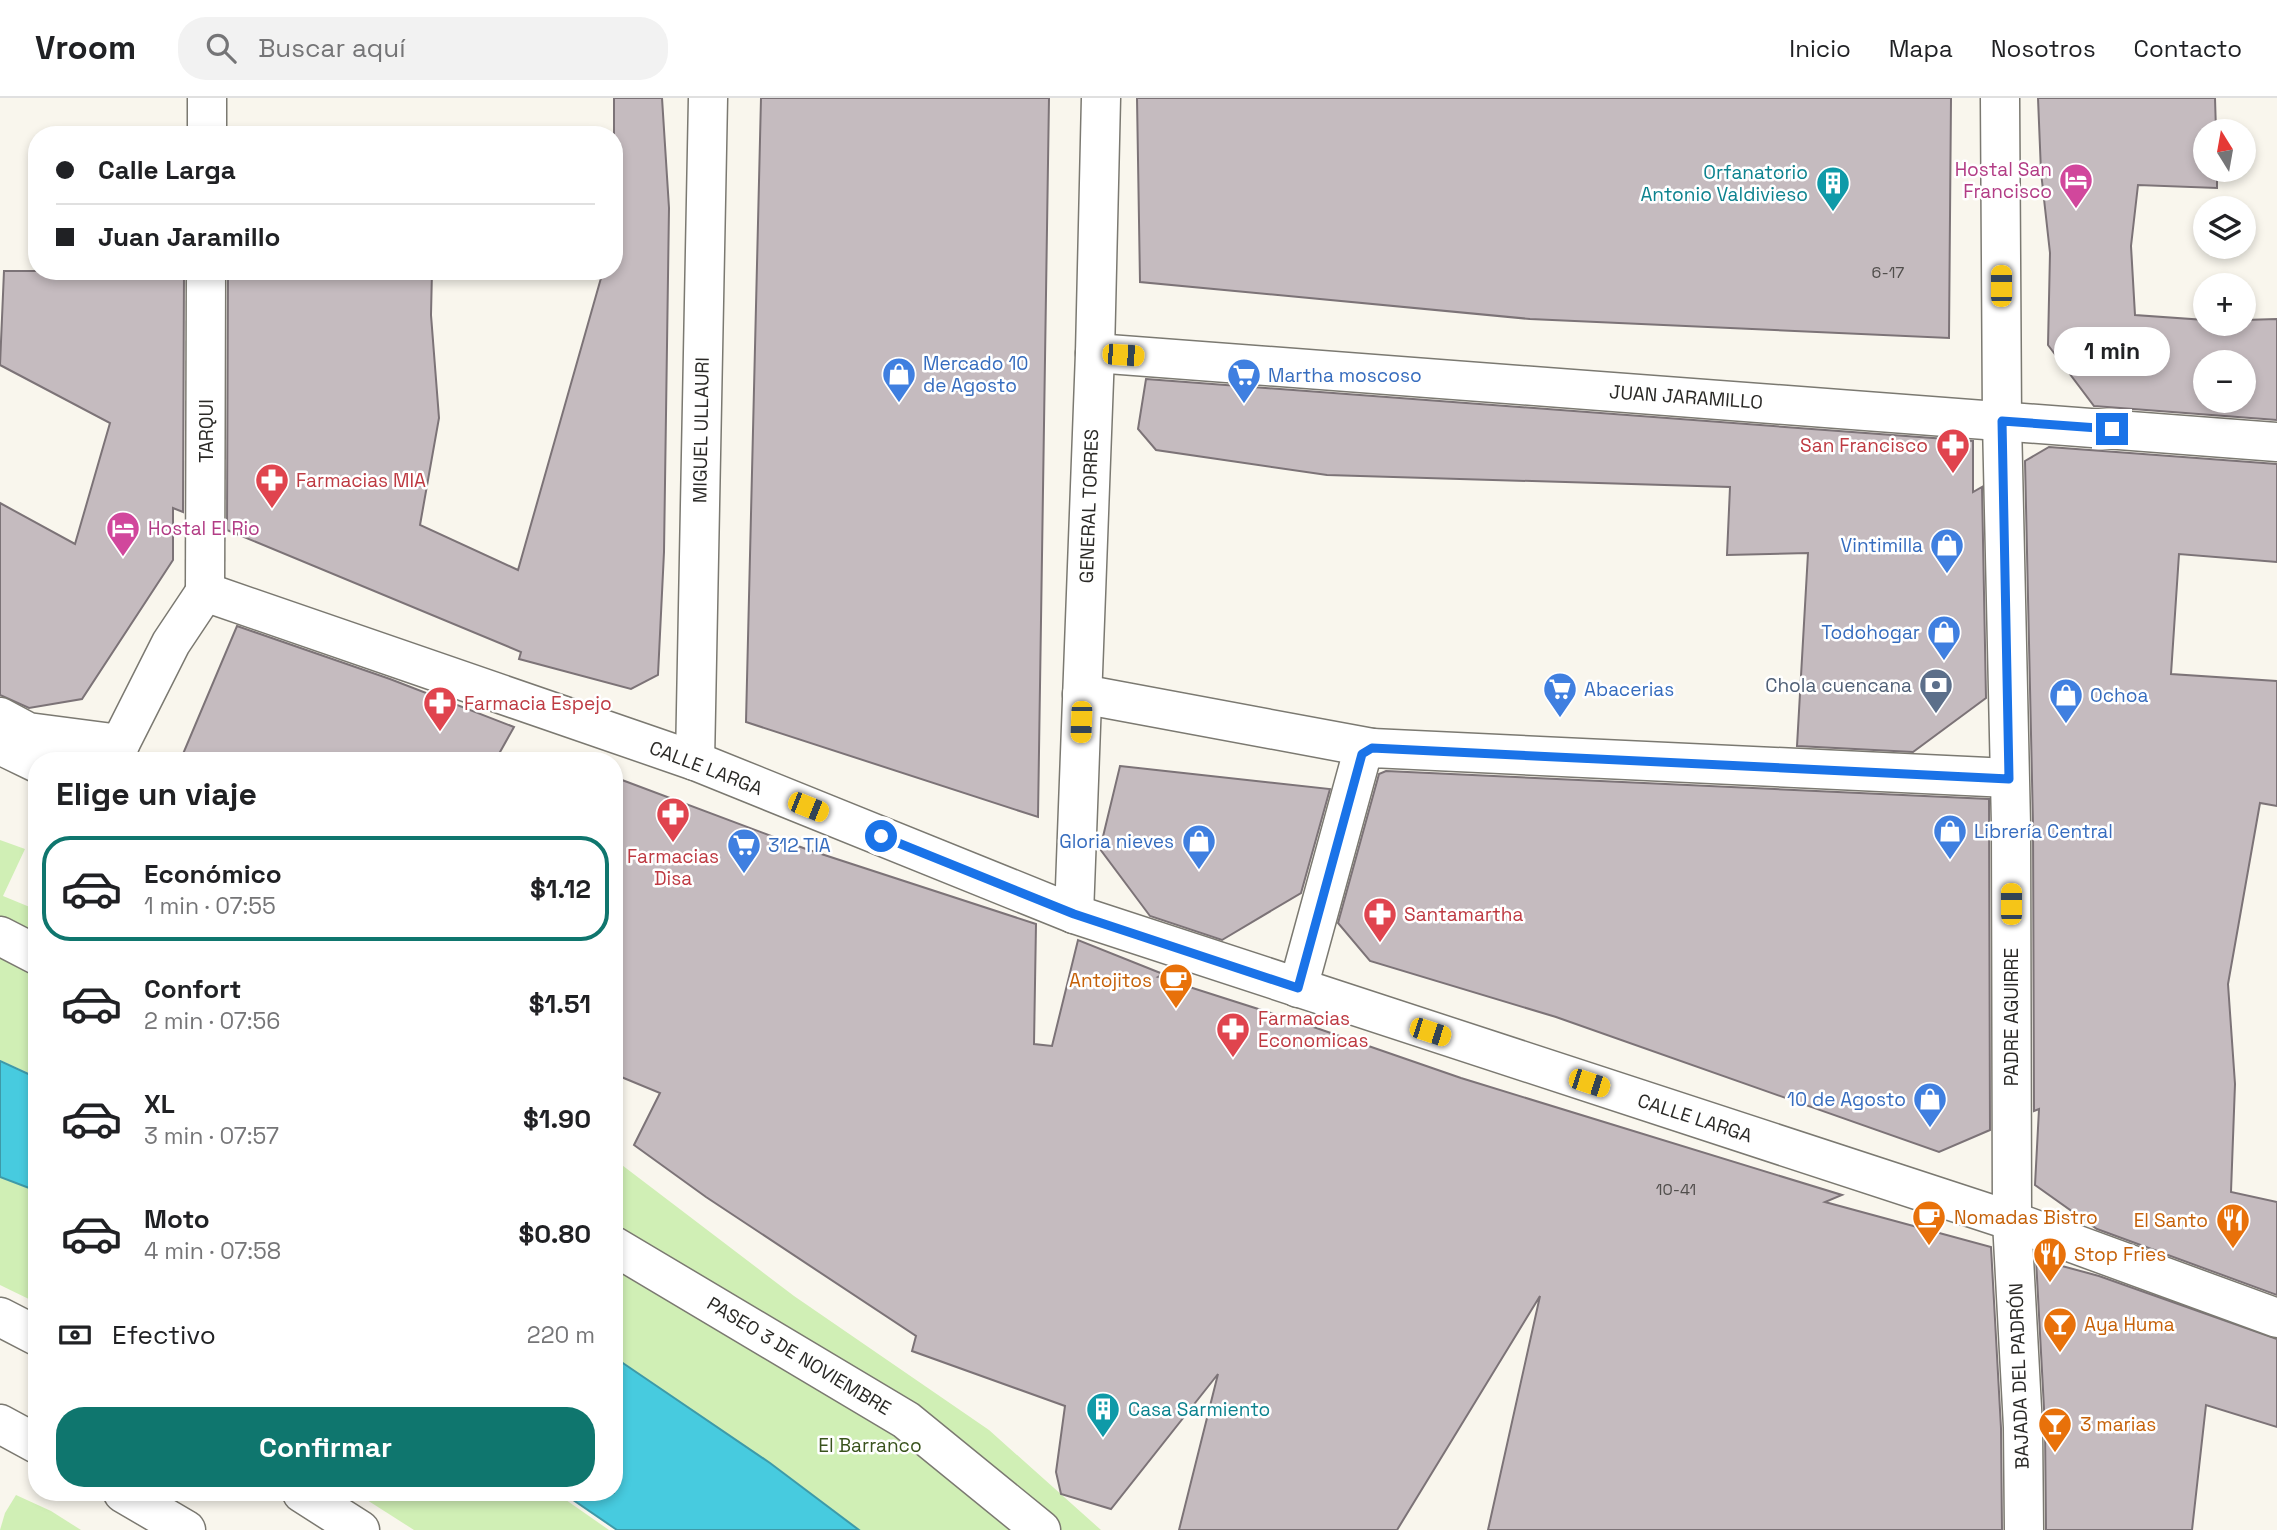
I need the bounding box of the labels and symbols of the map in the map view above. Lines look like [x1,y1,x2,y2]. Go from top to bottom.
north arrow [2193,119,2256,182]
place label: Hostal San Francisco [1955,157,2052,204]
place label: Orfanatorio Antonio Valdivieso [1640,160,1808,207]
hotel icon: Hostal San Francisco [2057,161,2095,210]
building icon: Orfanatorio Antonio Valdivieso [1814,164,1852,213]
house number: 6-17 [1872,262,1904,283]
car [1991,265,2012,307]
callout: 1 min [2054,328,2170,376]
car [1102,343,1145,367]
place label: Mercado 10 de Agosto [923,351,1029,398]
shop icon: Mercado 10 de Agosto [880,355,918,404]
supermarket icon: Martha moscoso [1225,356,1263,405]
street label: MIGUEL ULLAURI [687,357,715,503]
place label: Martha moscoso [1268,363,1422,388]
street label: JUAN JARAMILLO [1608,379,1764,415]
street label: TARQUI [194,399,219,463]
route end [2096,413,2128,445]
pharmacy icon: San Francisco [1934,426,1972,475]
street label: GENERAL TORRES [1074,428,1104,584]
place label: San Francisco [1800,433,1928,458]
pharmacy icon: Farmacias MIA [253,461,291,510]
place label: Farmacias MIA [296,468,426,493]
hotel icon: Hostal El Rio [104,509,142,558]
place label: Hostal El Rio [148,516,260,541]
shop icon: Vintimilla [1928,526,1966,575]
place label: Vintimilla [1841,533,1923,558]
shop icon: Todohogar [1925,613,1963,662]
place label: Todohogar [1821,620,1920,645]
bank icon: Chola cuencana [1917,666,1955,715]
supermarket icon: Abacerias [1541,670,1579,719]
place label: Chola cuencana [1765,673,1912,698]
shop icon: Ochoa [2047,676,2085,725]
place label: Abacerias [1584,677,1674,702]
place label: Ochoa [2090,683,2148,708]
pharmacy icon: Farmacia Espejo [421,684,459,733]
place label: Farmacia Espejo [464,691,612,716]
car [1070,701,1093,743]
street label: CALLE LARGA [646,735,766,801]
car [785,789,832,825]
pharmacy icon: Farmacias Disa [654,795,692,844]
shop icon: Librería Central [1931,812,1969,861]
place label: Librería Central [1974,819,2113,844]
route start [865,820,897,852]
shop icon: Gloria nieves [1180,822,1218,871]
supermarket icon: 312 TIA [725,826,763,875]
place label: Gloria nieves [1059,829,1174,854]
place label: 312 TIA [768,833,831,858]
place label: Farmacias Disa [627,844,719,891]
car [2001,883,2022,925]
pharmacy icon: Santamartha [1361,895,1399,944]
place label: Santamartha [1404,902,1523,927]
street label: PADRE AGUIRRE [1999,948,2024,1086]
cafe icon: Antojitos [1157,961,1195,1010]
place label: Antojitos [1069,968,1152,993]
place label: Farmacias Economicas [1258,1006,1368,1053]
pharmacy icon: Farmacias Economicas [1214,1010,1252,1059]
car [1407,1016,1454,1048]
car [1566,1067,1613,1099]
shop icon: 10 de Agosto [1911,1080,1949,1129]
place label: 10 de Agosto [1787,1087,1906,1112]
street label: CALLE LARGA [1634,1088,1756,1148]
house number: 10-41 [1656,1179,1696,1200]
cafe icon: Nomadas Bistro [1910,1198,1948,1247]
restaurant icon: El Santo [2214,1201,2252,1250]
place label: Nomadas Bistro [1954,1205,2098,1230]
place label: El Santo [2134,1208,2208,1233]
restaurant icon: Stop Fries [2031,1235,2069,1284]
place label: Stop Fries [2074,1242,2166,1267]
street label: BAJADA DEL PADRÓN [2003,1282,2035,1470]
street label: PASEO 3 DE NOVIEMBRE [702,1291,896,1421]
bar icon: Aya Huma [2041,1305,2079,1354]
place label: Aya Huma [2084,1312,2175,1337]
building icon: Casa Sarmiento [1084,1390,1122,1439]
place label: Casa Sarmiento [1128,1397,1270,1422]
bar icon: 3 marias [2036,1405,2074,1454]
place label: 3 marias [2080,1412,2156,1437]
park label: El Barranco [818,1433,922,1458]

